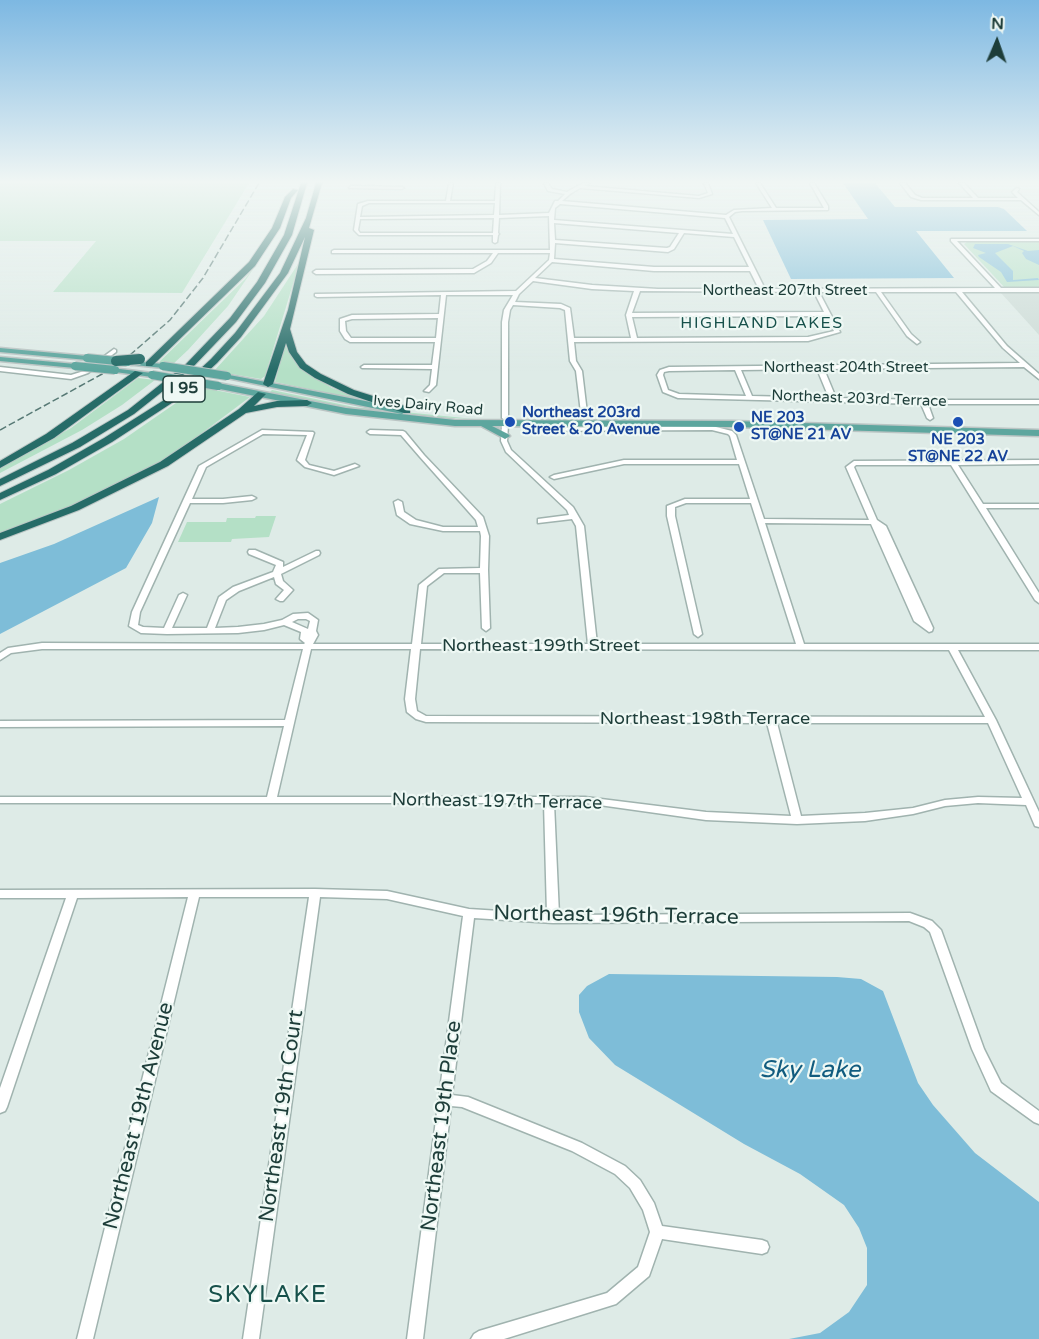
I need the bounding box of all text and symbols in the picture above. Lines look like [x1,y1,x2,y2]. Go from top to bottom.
north arrow [967,12,1027,72]
text: N [991,14,1004,34]
street label: Northeast 207th Street [702,282,868,300]
district label: HIGHLAND LAKES [680,314,844,334]
street label: Northeast 204th Street [763,359,929,377]
road number: I 95 [163,376,205,402]
street label: Northeast 203rd Terrace [771,387,947,411]
street label: Ives Dairy Road [372,392,484,420]
place label: Northeast 203rd Street & 20 Avenue [522,404,660,439]
place label: NE 203 ST@NE 21 AV [751,409,851,444]
marker: Northeast 203rd Street & 20 Avenue [503,415,517,429]
marker: NE 203 ST@NE 22 AV [951,415,965,429]
marker: NE 203 ST@NE 21 AV [732,420,746,434]
place label: NE 203 ST@NE 22 AV [908,431,1008,466]
street label: Northeast 199th Street [442,635,640,657]
street label: Northeast 198th Terrace [600,708,810,730]
street label: Northeast 197th Terrace [392,789,602,815]
street label: Northeast 196th Terrace [493,901,739,931]
street label: Northeast 19th Avenue [99,1000,179,1232]
street label: Northeast 19th Court [255,1008,309,1224]
street label: Northeast 19th Place [417,1019,467,1233]
water label: Sky Lake [760,1057,860,1085]
district label: SKYLAKE [208,1282,328,1310]

